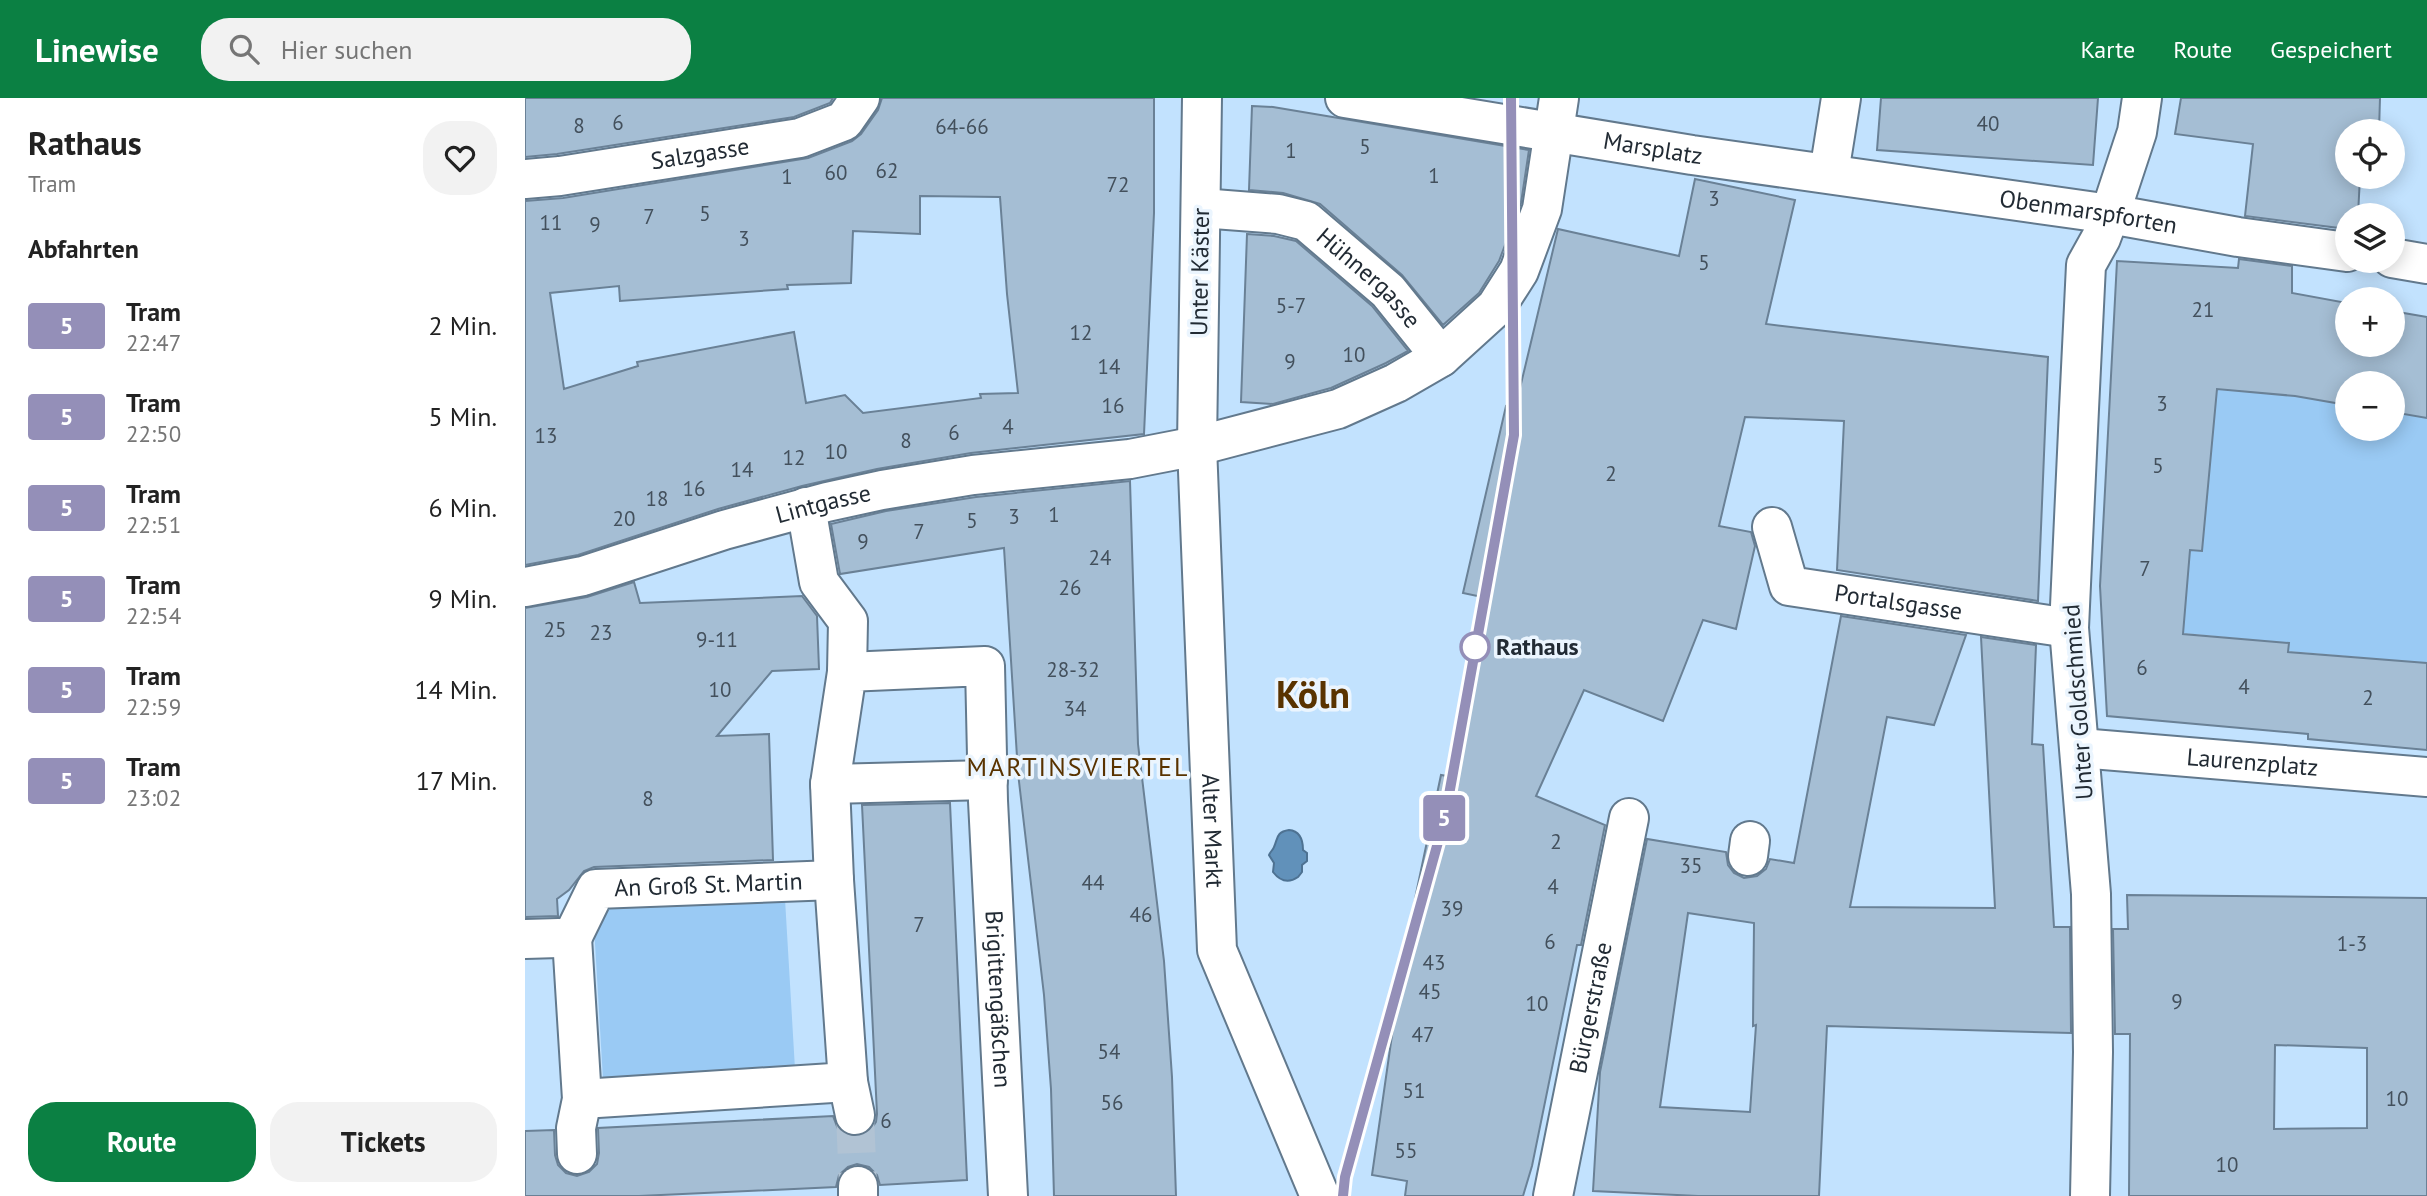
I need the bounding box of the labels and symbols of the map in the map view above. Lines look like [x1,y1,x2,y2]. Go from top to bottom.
house number: 6 [612,109,624,136]
house number: 40 [1977,110,1999,137]
house number: 8 [573,112,585,139]
house number: 64-66 [935,113,989,140]
street label: Marsplatz [1601,125,1704,171]
street label: Salzgasse [649,130,751,176]
house number: 5 [1359,133,1371,160]
house number: 1 [1285,137,1297,164]
house number: 62 [876,157,898,184]
house number: 60 [825,159,847,186]
house number: 1 [1428,162,1440,189]
house number: 1 [781,163,793,190]
house number: 72 [1107,171,1129,198]
street label: Obenmarspforten [1997,183,2180,241]
house number: 3 [1708,185,1720,212]
house number: 5 [699,200,711,227]
house number: 7 [643,203,655,230]
street label: Unter Käster [1183,208,1216,336]
house number: 11 [540,209,562,236]
house number: 9 [589,211,601,238]
street label: Hühnergasse [1310,221,1428,334]
house number: 3 [738,225,750,252]
house number: 5 [1698,249,1710,276]
house number: 5-7 [1276,292,1306,319]
house number: 21 [2192,296,2214,323]
house number: 12 [1070,319,1092,346]
house number: 10 [1343,341,1365,368]
house number: 9 [1284,348,1296,375]
house number: 14 [1098,353,1120,380]
house number: 3 [2156,390,2168,417]
house number: 16 [1102,392,1124,419]
house number: 4 [1002,413,1014,440]
house number: 6 [948,419,960,446]
house number: 13 [535,422,557,449]
house number: 8 [900,427,912,454]
house number: 10 [825,438,847,465]
house number: 12 [783,444,805,471]
house number: 5 [2152,452,2164,479]
house number: 14 [731,456,753,483]
house number: 2 [1605,460,1617,487]
house number: 16 [683,475,705,502]
street label: Lintgasse [772,477,874,530]
house number: 18 [646,485,668,512]
house number: 1 [1048,501,1060,528]
house number: 3 [1008,503,1020,530]
house number: 20 [613,505,635,532]
house number: 5 [966,507,978,534]
house number: 7 [913,518,925,545]
house number: 9 [857,528,869,555]
house number: 24 [1089,544,1111,571]
house number: 7 [2139,555,2151,582]
house number: 26 [1059,574,1081,601]
street label: Portalsgasse [1833,577,1964,627]
street label: Unter Goldschmied [2055,603,2100,801]
house number: 25 [544,616,566,643]
house number: 23 [590,619,612,646]
house number: 9-11 [696,626,738,653]
place label: Rathaus [1496,631,1579,662]
marker: Rathaus [1460,632,1490,662]
house number: 6 [2136,654,2148,681]
house number: 28-32 [1046,656,1100,683]
district label: Köln [1276,669,1350,718]
house number: 4 [2238,673,2250,700]
house number: 10 [709,676,731,703]
house number: 2 [2362,684,2374,711]
house number: 34 [1064,695,1086,722]
street label: Laurenzplatz [2185,741,2319,783]
district label: MARTINSVIERTEL [967,750,1189,783]
street label: Alter Markt [1195,773,1231,888]
house number: 8 [642,785,654,812]
line badge: 5 [1421,795,1467,841]
house number: 2 [1550,828,1562,855]
house number: 35 [1680,852,1702,879]
street label: An Groß St. Martin [614,865,803,903]
house number: 44 [1082,869,1104,896]
house number: 4 [1547,873,1559,900]
house number: 39 [1441,895,1463,922]
house number: 46 [1130,901,1152,928]
street label: Brigittengäßchen [979,910,1019,1089]
house number: 7 [913,911,925,938]
house number: 6 [1544,928,1556,955]
house number: 1-3 [2337,930,2367,957]
street label: Bürgerstraße [1562,939,1619,1076]
house number: 43 [1423,949,1445,976]
house number: 45 [1419,978,1441,1005]
house number: 9 [2171,988,2183,1015]
house number: 10 [1526,990,1548,1017]
house number: 47 [1412,1021,1434,1048]
house number: 54 [1098,1038,1120,1065]
house number: 51 [1403,1077,1425,1104]
house number: 10 [2386,1085,2408,1112]
house number: 56 [1101,1089,1123,1116]
house number: 6 [880,1107,892,1134]
house number: 55 [1395,1137,1417,1164]
house number: 10 [2216,1151,2238,1178]

